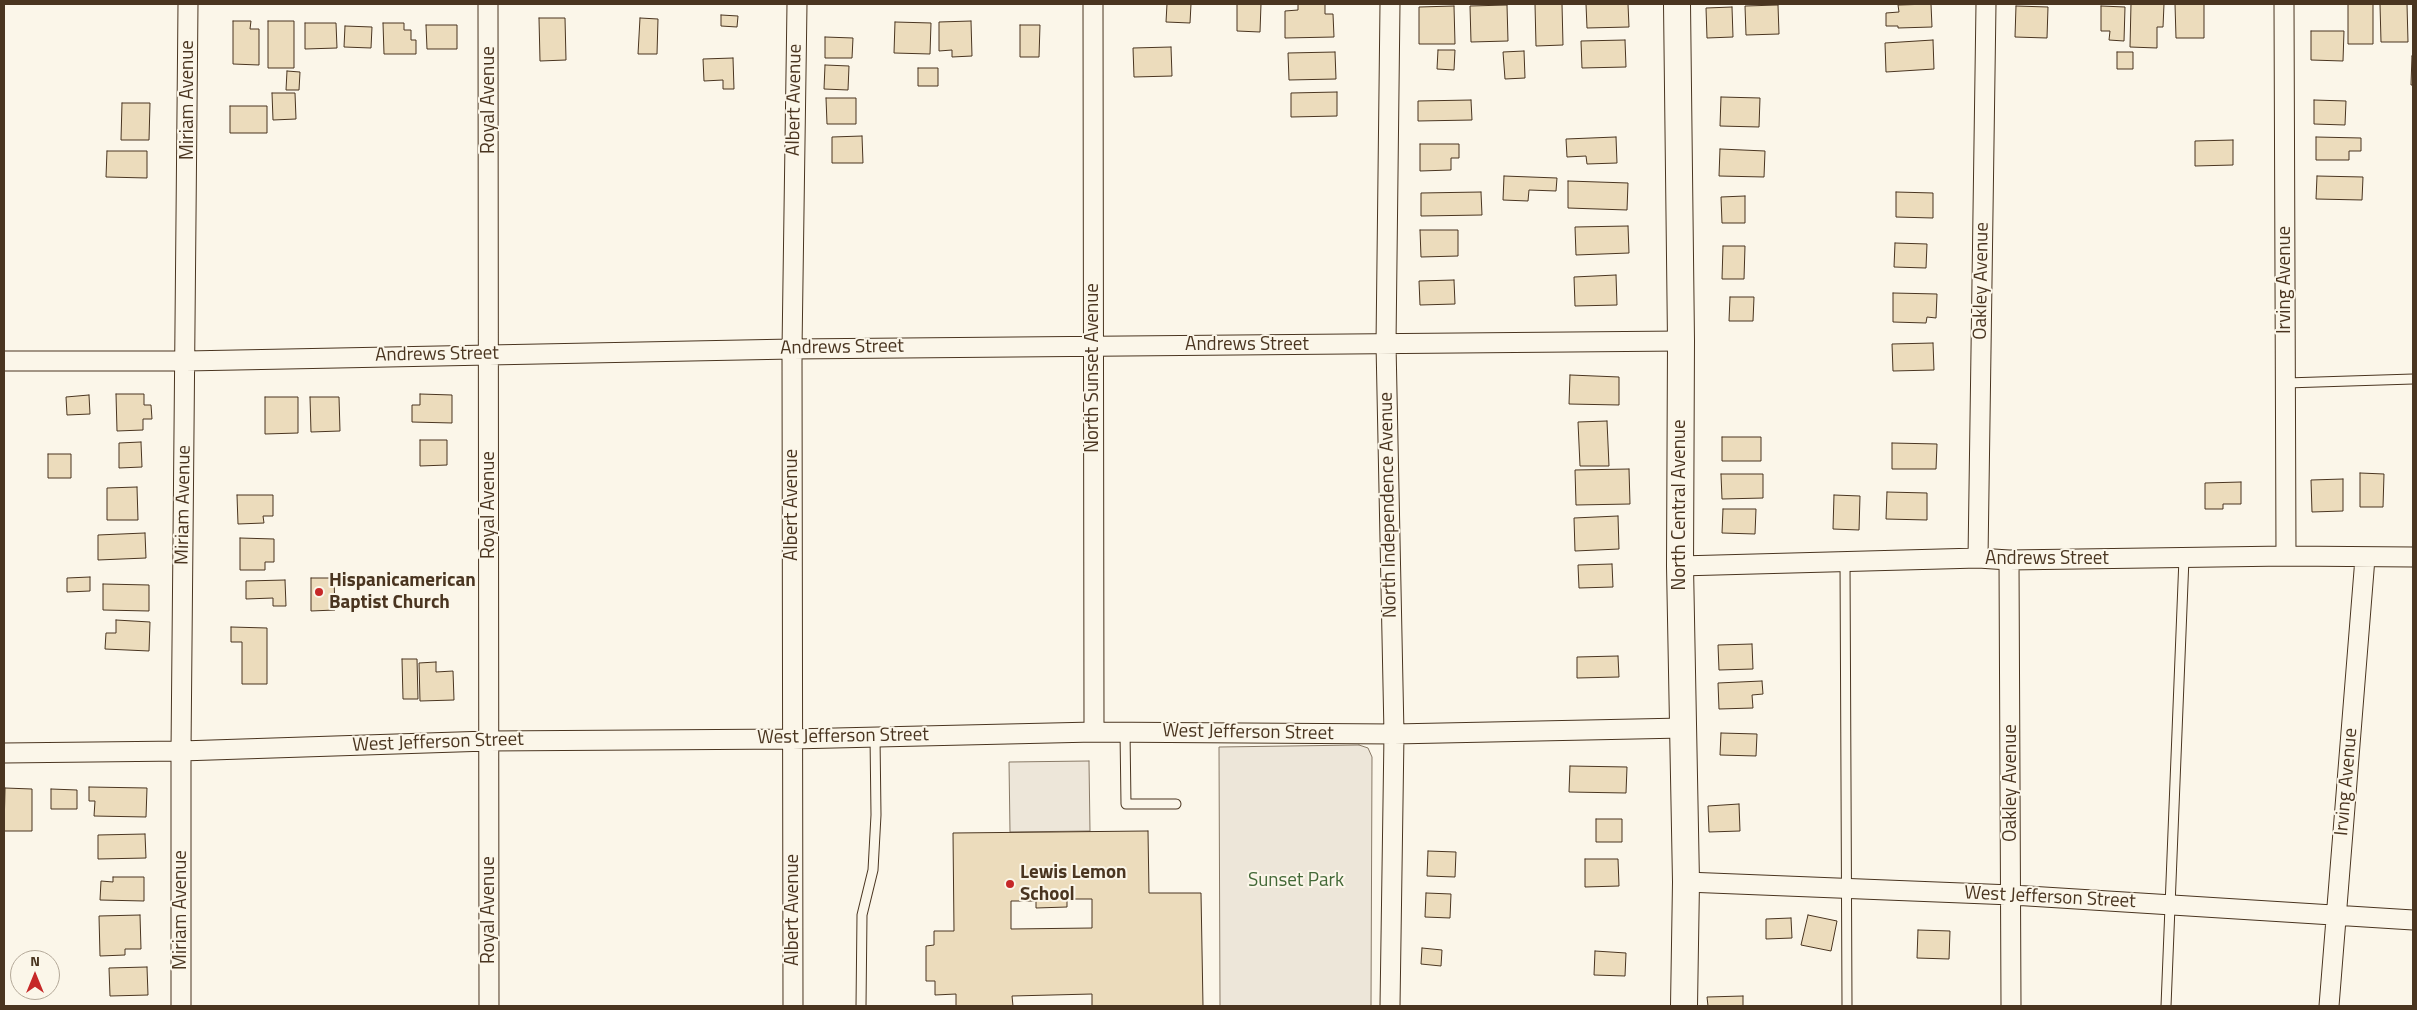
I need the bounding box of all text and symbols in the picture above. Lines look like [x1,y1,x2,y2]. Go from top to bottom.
street label: Miriam Avenue [177,40,199,160]
street label: Albert Avenue [783,44,807,156]
street label: Royal Avenue [478,46,500,154]
street label: Oakley Avenue [1970,222,1994,340]
street label: Irving Avenue [2274,226,2296,334]
street label: North Sunset Avenue [1082,283,1104,453]
street label: Andrews Street [1185,334,1309,356]
street label: Andrews Street [780,336,904,360]
street label: Andrews Street [375,343,499,367]
street label: North Independence Avenue [1376,392,1402,618]
street label: North Central Avenue [1669,419,1691,591]
street label: Miriam Avenue [172,445,196,565]
street label: Albert Avenue [781,449,803,561]
street label: Royal Avenue [478,451,500,559]
street label: Andrews Street [1985,548,2109,570]
place label: Hispanicamerican Baptist Church [329,570,476,614]
marker: Hispanicamerican Baptist Church [313,586,325,598]
street label: West Jefferson Street [1162,720,1334,746]
street label: West Jefferson Street [757,724,929,750]
street label: Oakley Avenue [2000,724,2022,842]
street label: Irving Avenue [2331,727,2363,837]
street label: West Jefferson Street [352,729,524,757]
street label: Miriam Avenue [170,850,192,970]
street label: Albert Avenue [782,854,804,966]
street label: Royal Avenue [478,856,500,964]
place label: Lewis Lemon School [1020,862,1127,906]
park label: Sunset Park [1248,870,1344,892]
marker: Lewis Lemon School [1004,878,1016,890]
street label: West Jefferson Street [1964,882,2136,914]
north arrow [10,950,60,1000]
text: N [30,950,40,971]

